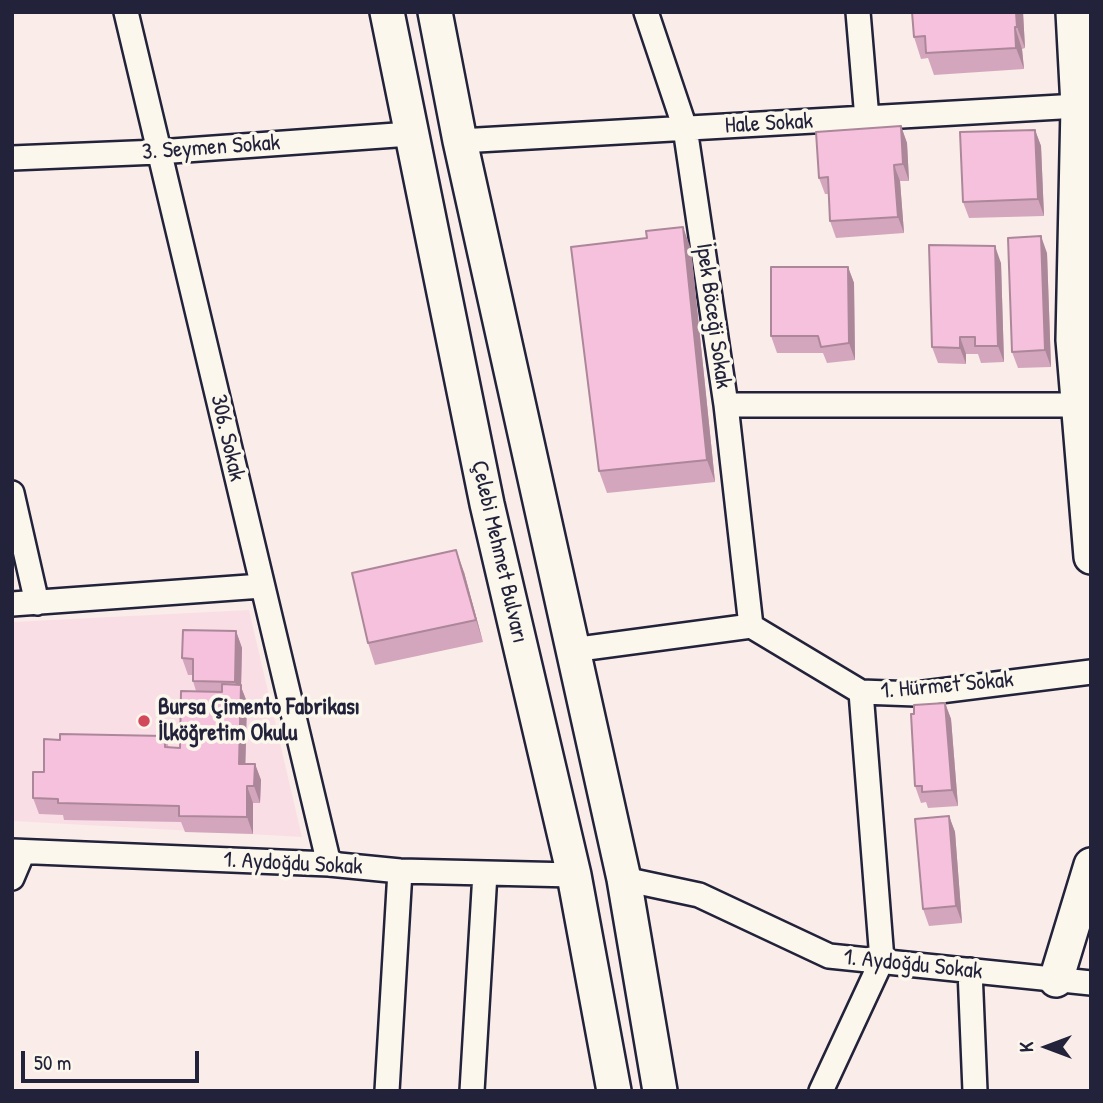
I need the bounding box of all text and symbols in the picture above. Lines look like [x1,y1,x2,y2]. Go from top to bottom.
street label: Hale Sokak [724,108,814,140]
street label: 3. Seymen Sokak [141,129,281,167]
street label: İpek Böceği Sokak [689,241,737,391]
street label: 306. Sokak [204,392,250,484]
street label: Çelebi Mehmet Bulvarı [465,458,533,646]
street label: 1. Hürmet Sokak [879,666,1015,706]
place label: Bursa Çimento Fabrikası İlköğretim Okulu [158,694,360,748]
marker: Bursa Çimento Fabrikası İlköğretim Okulu [136,713,152,729]
street label: 1. Aydoğdu Sokak [223,847,363,881]
street label: 1. Aydoğdu Sokak [842,944,984,986]
north arrow [1012,1012,1082,1082]
scale bar [24,1036,203,1080]
text: K [1013,1042,1039,1052]
text: 50 m [34,1048,71,1077]

